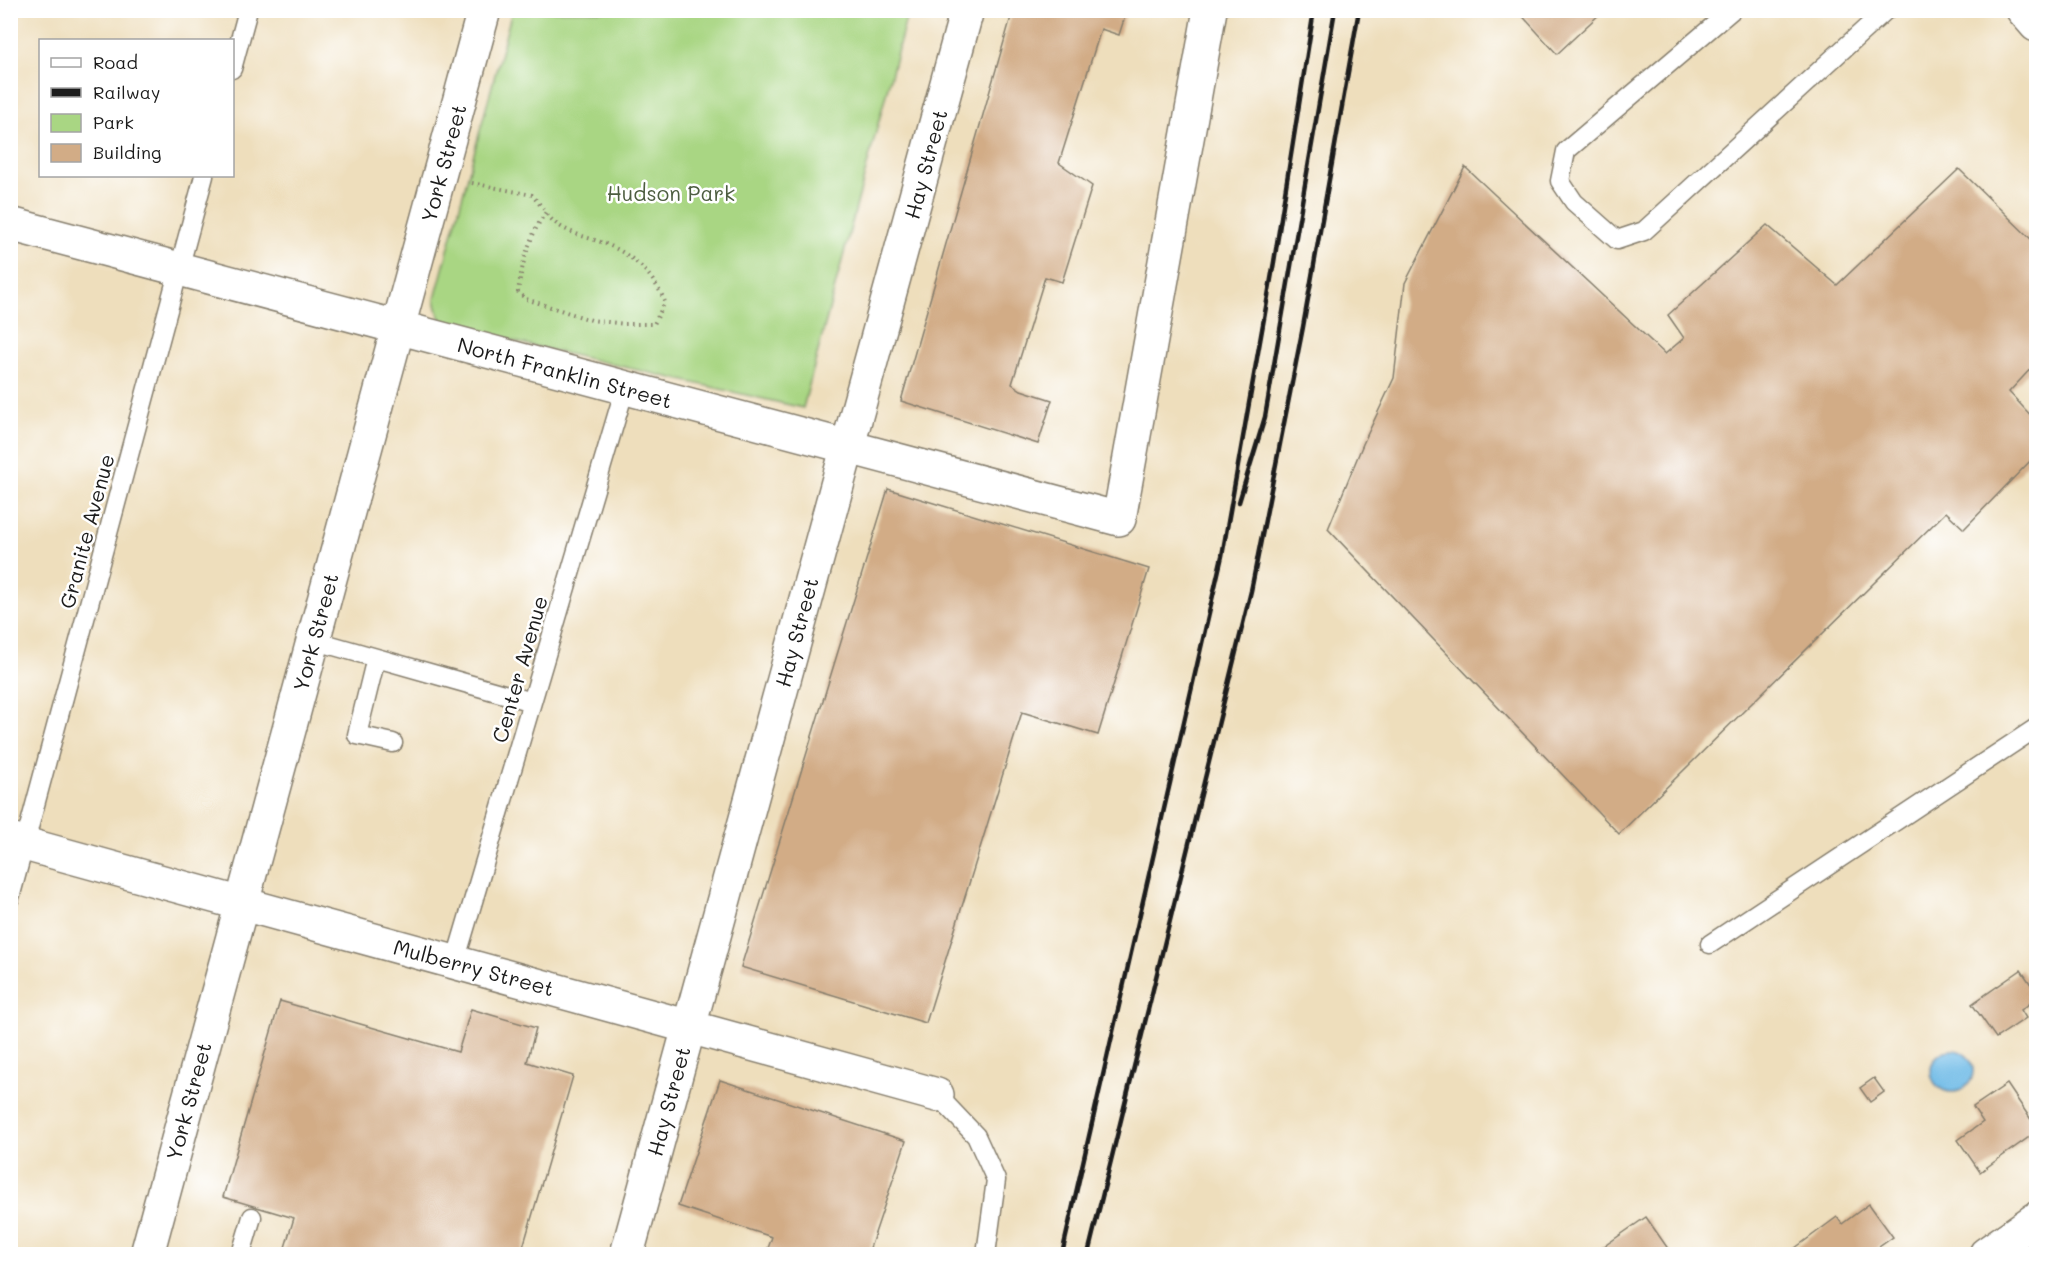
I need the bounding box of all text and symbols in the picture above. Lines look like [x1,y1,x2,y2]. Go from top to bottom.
legend [39,39,234,177]
text: Road [93,50,138,74]
text: Railway [93,80,160,104]
street label: York Street [414,101,472,225]
street label: Hay Street [897,106,953,222]
text: Park [93,110,134,134]
text: Building [93,140,161,164]
park label: Hudson Park [607,179,735,206]
street label: North Franklin Street [455,330,675,414]
street label: Granite Avenue [52,451,120,611]
street label: York Street [286,570,344,694]
street label: Hay Street [768,574,824,690]
street label: Center Avenue [485,592,553,746]
street label: Mulberry Street [391,933,557,1001]
street label: York Street [159,1039,217,1163]
street label: Hay Street [640,1043,696,1159]

